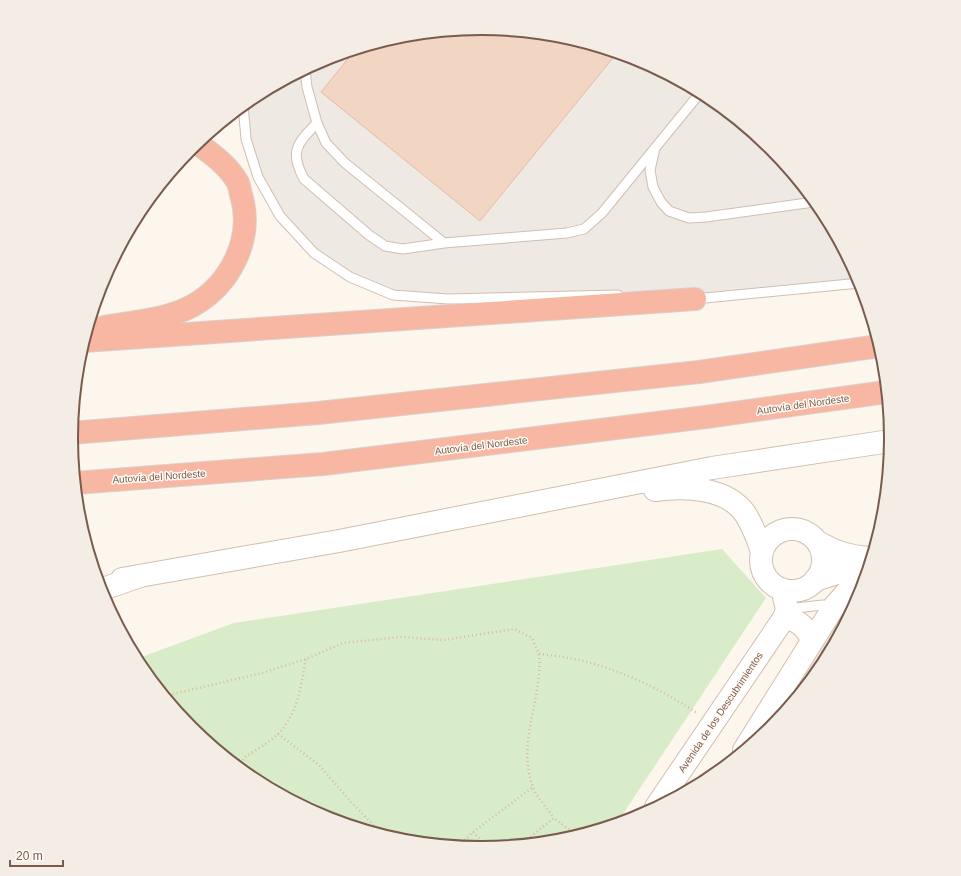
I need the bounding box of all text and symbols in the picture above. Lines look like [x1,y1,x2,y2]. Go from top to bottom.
street label: Autovía del Nordeste [756,392,851,416]
street label: Autovía del Nordeste [434,434,529,457]
street label: Autovía del Nordeste [112,468,206,485]
street label: Avenida de los Descubrimientos [676,650,765,774]
scale bar [10,842,63,868]
text: 20 m [16,849,43,863]

